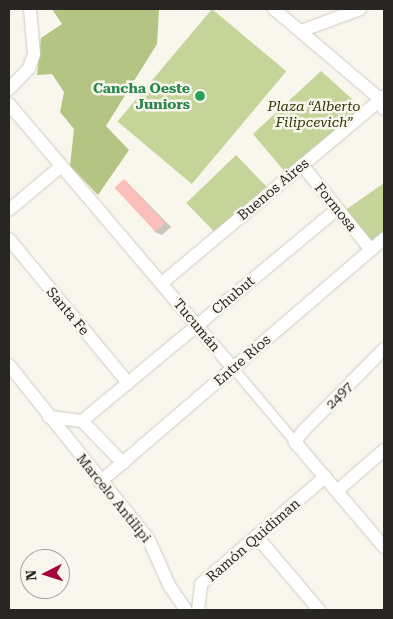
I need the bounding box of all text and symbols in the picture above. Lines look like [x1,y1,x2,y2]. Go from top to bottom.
place label: Cancha Oeste Juniors [93,80,190,112]
marker: Cancha Oeste Juniors [194,90,206,102]
park label: Plaza “Alberto Filipcevich” [268,98,360,130]
street label: Buenos Aires [234,154,312,224]
street label: Formosa [311,179,361,235]
street label: Chubut [208,272,258,318]
street label: Santa Fe [43,284,93,338]
street label: Tucumán [170,295,224,355]
street label: Entre Ríos [210,331,274,389]
street label: 2497 [322,378,356,412]
street label: Marcelo Antilipi [73,450,155,546]
street label: Ramón Quidiman [203,495,303,585]
north arrow [20,549,70,599]
text: N [23,569,39,581]

